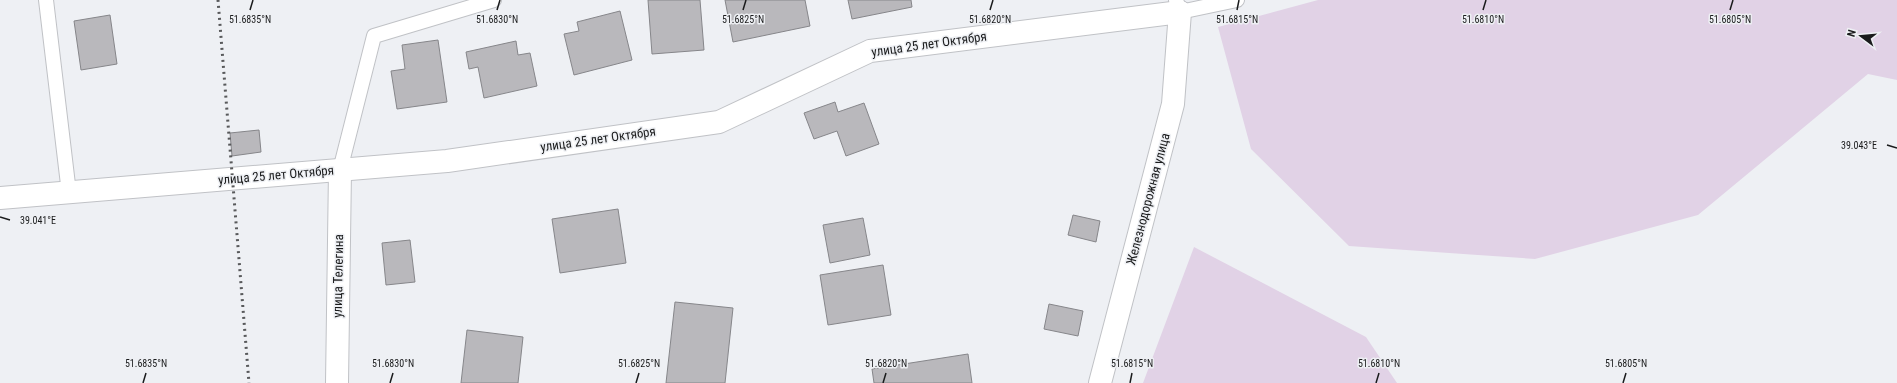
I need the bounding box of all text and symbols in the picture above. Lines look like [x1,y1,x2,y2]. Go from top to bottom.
text: 51.6835°N [229,14,271,25]
text: 51.6830°N [476,14,518,25]
text: 51.6825°N [722,14,764,25]
text: 51.6820°N [969,14,1011,25]
text: 51.6815°N [1216,14,1258,25]
text: 51.6810°N [1462,14,1504,25]
text: 51.6805°N [1709,14,1751,25]
north arrow [1841,16,1881,56]
street label: улица 25 лет Октября [870,28,988,60]
text: N [1845,28,1859,38]
street label: улица 25 лет Октября [539,123,657,155]
street label: Железнодорожная улица [1123,131,1173,267]
text: 39.043°E [1841,140,1877,151]
street label: улица 25 лет Октября [217,162,335,188]
text: 39.041°E [20,215,56,226]
street label: улица Телегина [330,234,346,318]
text: 51.6835°N [125,358,167,369]
text: 51.6830°N [372,358,414,369]
text: 51.6825°N [618,358,660,369]
text: 51.6820°N [865,358,907,369]
text: 51.6815°N [1111,358,1153,369]
text: 51.6810°N [1358,358,1400,369]
text: 51.6805°N [1605,358,1647,369]

